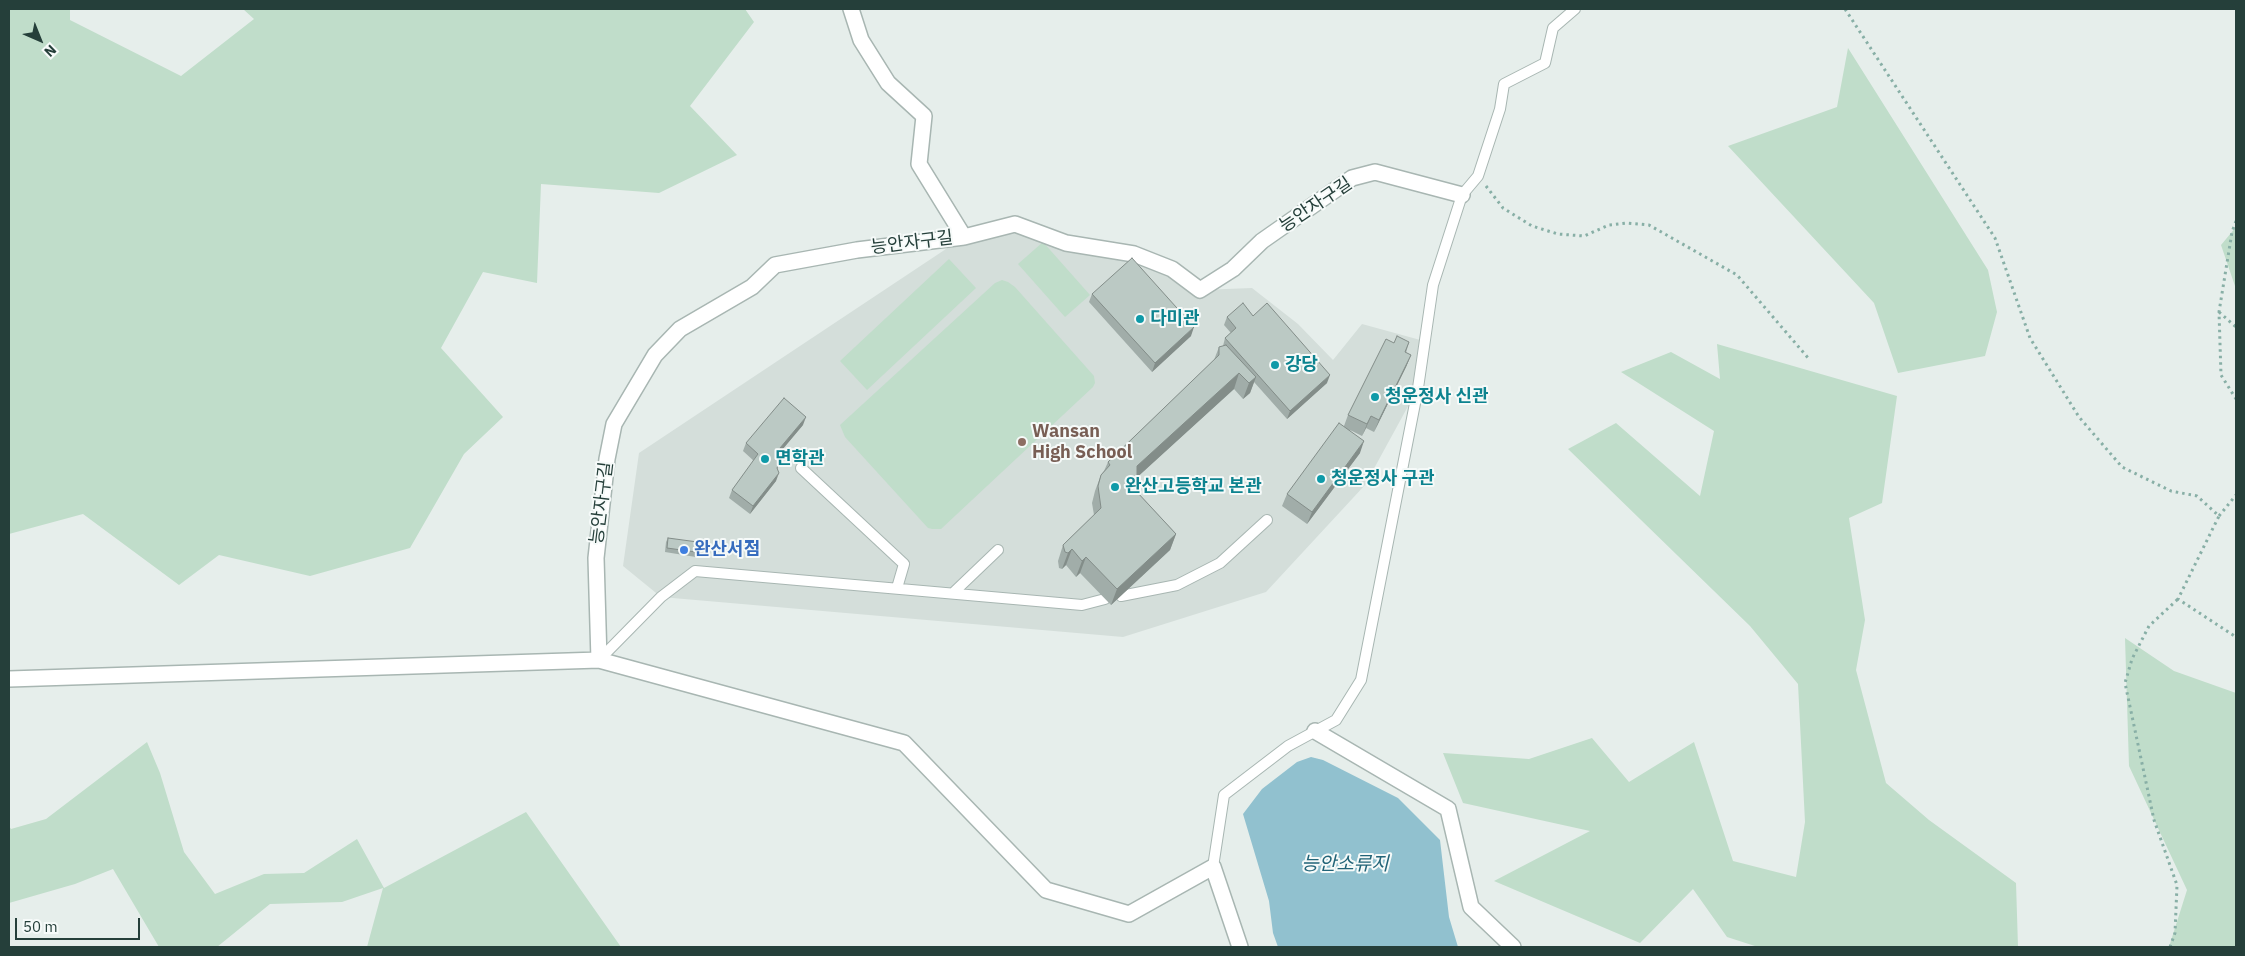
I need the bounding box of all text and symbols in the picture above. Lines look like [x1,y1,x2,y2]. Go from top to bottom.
north arrow [15,15,65,65]
text: N [41,41,60,61]
street label: 능안자구길 [1276,173,1356,237]
street label: 능안자구길 [870,227,954,259]
place label: 다미관 [1150,308,1200,330]
marker: 다미관 [1134,313,1146,325]
place label: 강당 [1285,354,1318,376]
marker: 강당 [1269,359,1281,371]
place label: 청운정사 신관 [1385,386,1489,408]
marker: 청운정사 신관 [1369,391,1381,403]
place label: Wansan High School [1032,421,1132,464]
marker: Wansan High School [1016,436,1028,448]
place label: 면학관 [775,448,825,470]
marker: 면학관 [759,453,771,465]
street label: 능안자구길 [586,461,618,545]
place label: 청운정사 구관 [1331,468,1435,490]
marker: 청운정사 구관 [1315,473,1327,485]
place label: 완산고등학교 본관 [1125,476,1262,498]
marker: 완산고등학교 본관 [1109,481,1121,493]
place label: 완산서점 [694,539,760,561]
marker: 완산서점 [678,544,690,556]
water label: 능안소류지 [1301,854,1389,876]
scale bar [18,908,142,940]
text: 50 m [23,917,58,936]

